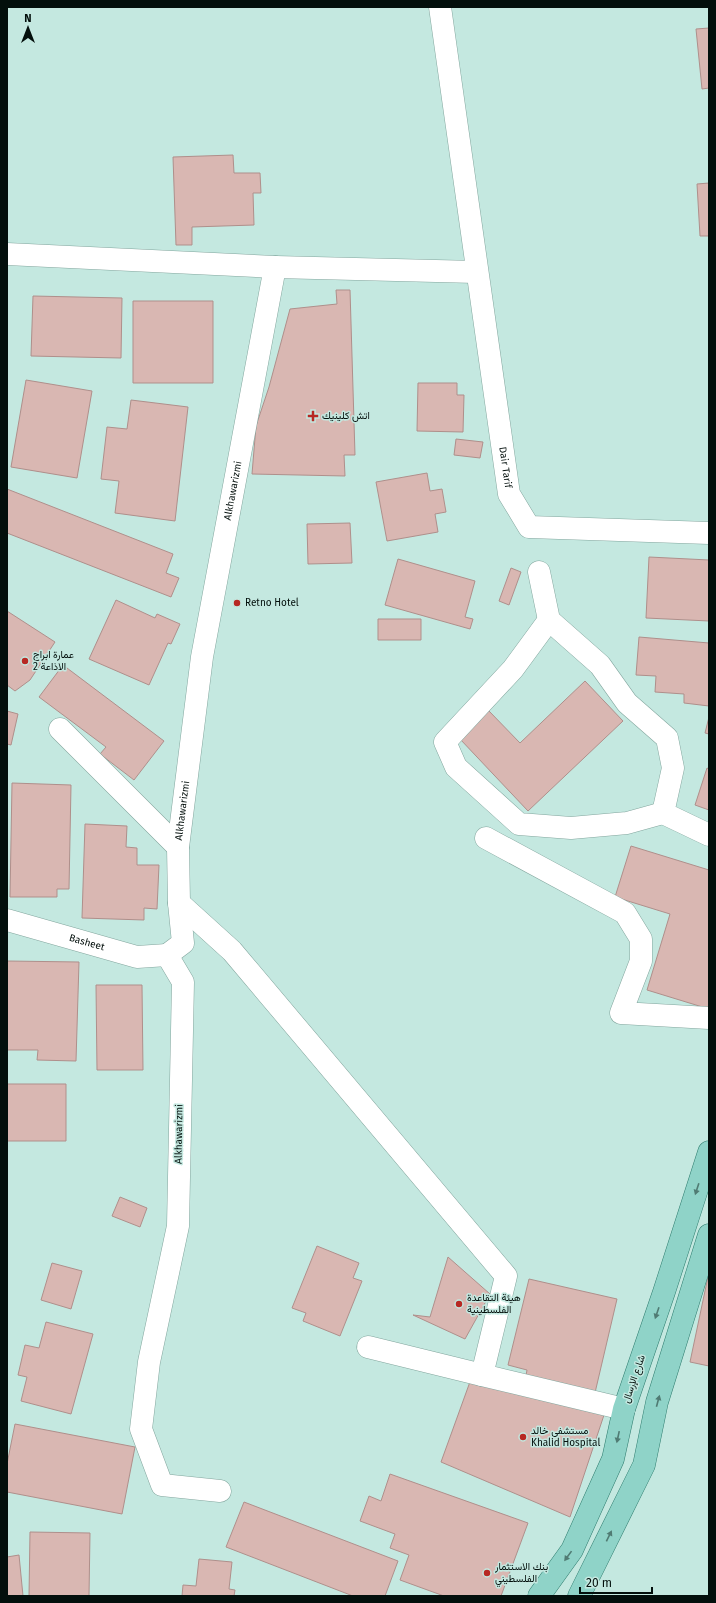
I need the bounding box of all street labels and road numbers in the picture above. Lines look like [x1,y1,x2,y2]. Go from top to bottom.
street label: Dair Tarif [496,446,514,489]
street label: Alkhawarizmi [222,460,245,521]
street label: Alkhawarizmi [173,780,192,841]
street label: Basheet [68,932,106,954]
street label: Alkhawarizmi [172,1104,186,1164]
street label: شارع الإرسال [620,1353,648,1405]

